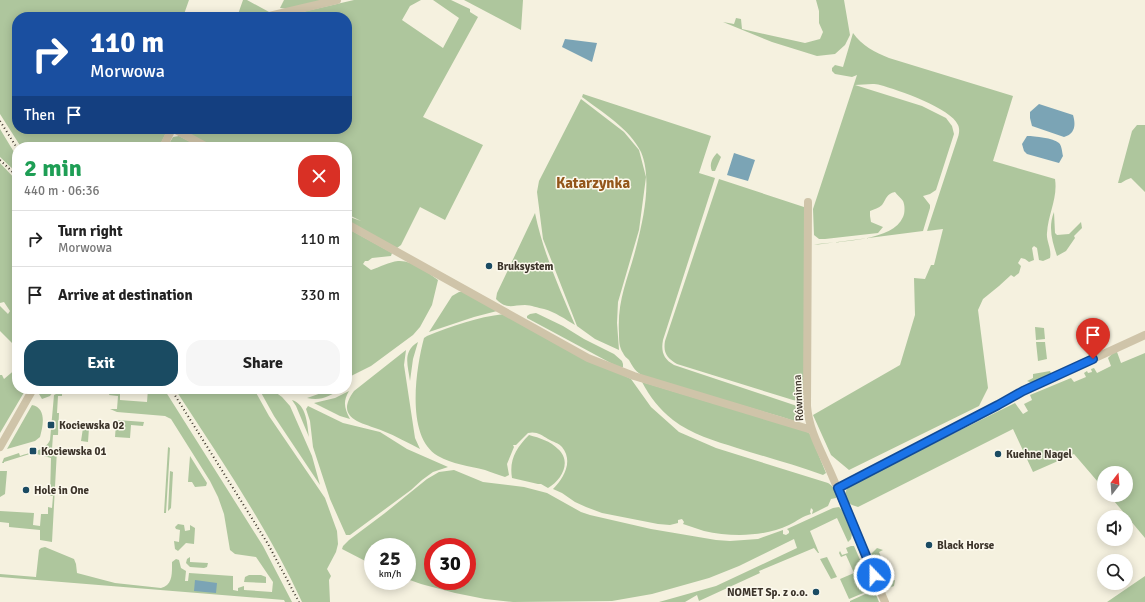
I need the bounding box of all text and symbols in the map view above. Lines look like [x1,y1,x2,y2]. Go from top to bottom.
text: 110 m [90,26,164,60]
icon: right [24,28,76,80]
text: Morwowa [90,60,165,82]
icon: arrive [63,104,85,126]
text: Then [24,106,55,124]
text: 2 min [24,153,82,183]
button: close [298,155,340,197]
district label: Katarzynka [556,174,630,192]
text: 440 m · 06:36 [24,183,100,199]
text: Turn right [58,222,123,240]
icon: right [24,228,46,250]
text: 110 m [300,230,340,248]
text: Morwowa [58,240,112,256]
place label: Bruksystem [497,260,554,273]
marker: Bruksystem [484,261,494,271]
icon: arrive [24,284,46,306]
text: Arrive at destination [58,286,193,304]
text: 330 m [300,286,340,304]
pin [1076,318,1110,359]
icon: arrive [1082,324,1104,346]
button: Exit [24,340,178,386]
button: Share [186,340,340,386]
street label: Równinna [791,374,806,422]
place label: Kociewska 02 [59,419,124,432]
marker: Kociewska 02 [46,420,56,430]
place label: Kociewska 01 [41,445,106,458]
marker: Kociewska 01 [28,446,38,456]
place label: Kuehne Nagel [1006,448,1073,461]
marker: Kuehne Nagel [993,449,1003,459]
north arrow [1097,466,1133,502]
map controls [1097,466,1133,590]
place label: Hole in One [34,484,90,497]
marker: Hole in One [21,485,31,495]
button: sound [1097,510,1133,546]
speed limit sign: 30 [424,538,476,590]
place label: Black Horse [937,539,995,552]
marker: Black Horse [924,540,934,550]
text: 25 [379,546,401,571]
position arrow [853,554,895,596]
button: search [1097,554,1133,590]
text: km/h [379,568,401,580]
place label: NOMET Sp. z o.o. [727,586,808,599]
marker: NOMET Sp. z o.o. [811,587,821,597]

